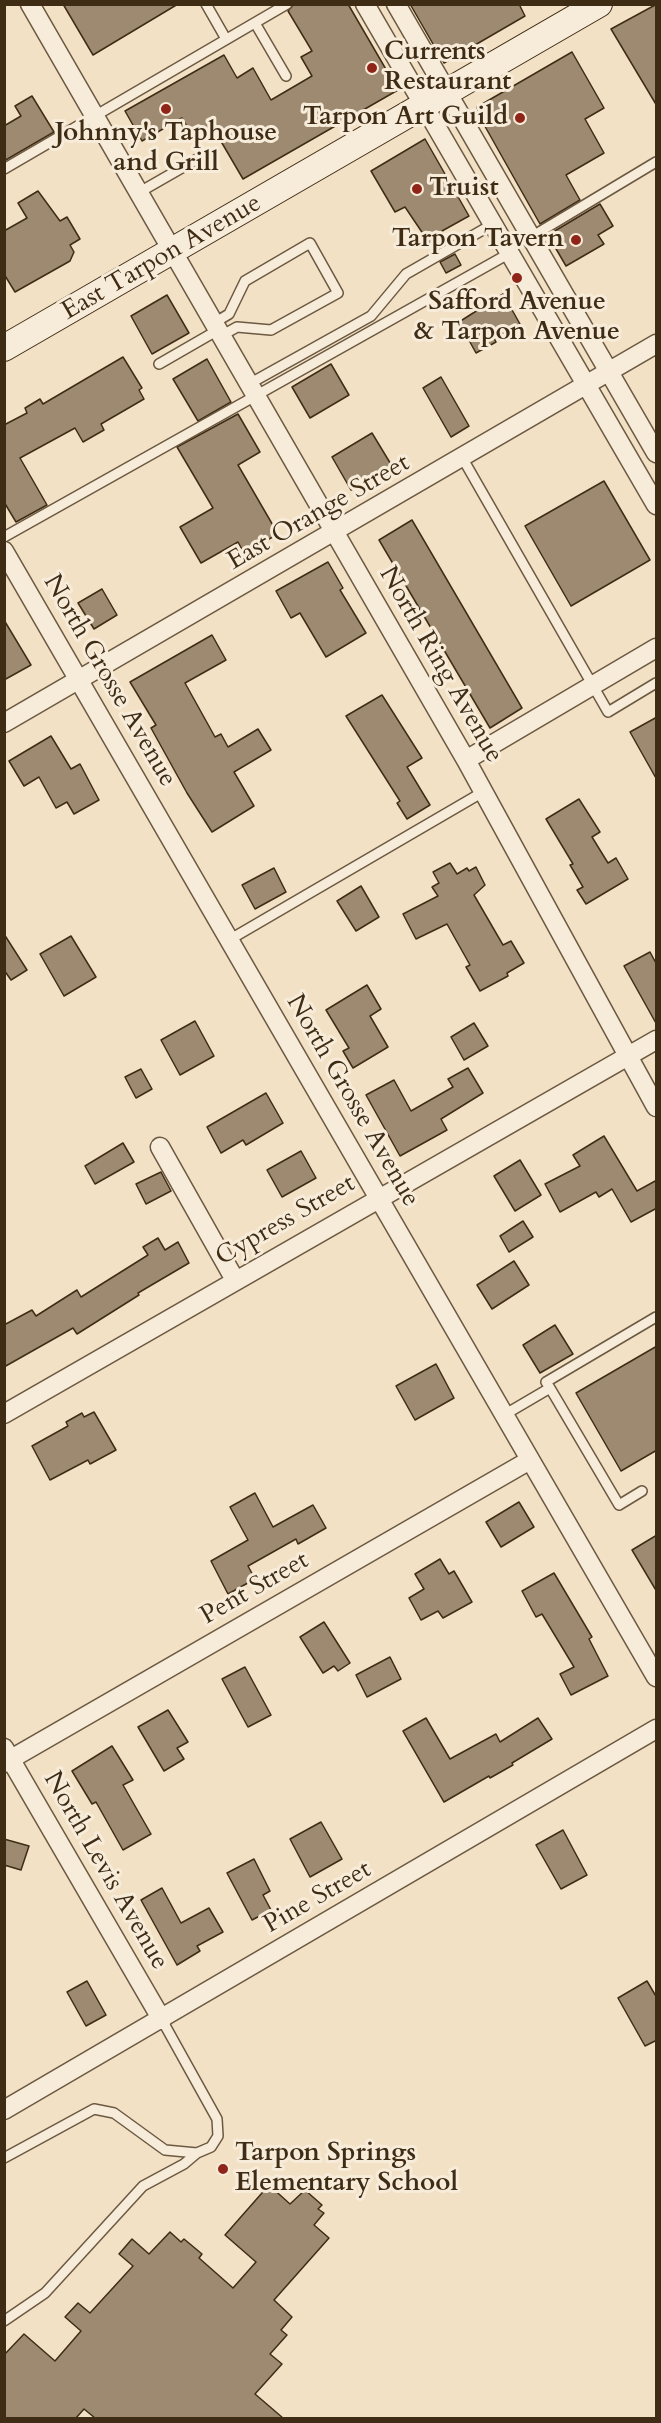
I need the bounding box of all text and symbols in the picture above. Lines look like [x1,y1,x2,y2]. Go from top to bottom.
place label: Currents Restaurant [384,37,511,98]
marker: Currents Restaurant [365,61,379,75]
marker: Johnny's Taphouse and Grill [159,102,173,116]
place label: Tarpon Art Guild [303,102,508,134]
marker: Tarpon Art Guild [513,111,527,125]
place label: Johnny's Taphouse and Grill [55,118,277,180]
place label: Truist [429,173,499,205]
marker: Truist [410,182,424,196]
street label: East Tarpon Avenue [57,188,267,328]
place label: Tarpon Tavern [392,224,564,256]
marker: Tarpon Tavern [569,233,583,247]
marker: Safford Avenue & Tarpon Avenue [510,271,524,285]
place label: Safford Avenue & Tarpon Avenue [414,287,620,348]
street label: East Orange Street [222,448,416,578]
street label: North Ring Avenue [371,561,509,769]
street label: North Grosse Avenue [36,569,182,793]
street label: North Grosse Avenue [279,989,425,1213]
street label: Cypress Street [211,1169,361,1273]
street label: Pent Street [195,1546,315,1632]
street label: North Levis Avenue [36,1767,174,1975]
street label: Pine Street [259,1855,377,1941]
place label: Tarpon Springs Elementary School [235,2138,458,2200]
marker: Tarpon Springs Elementary School [216,2162,230,2176]

